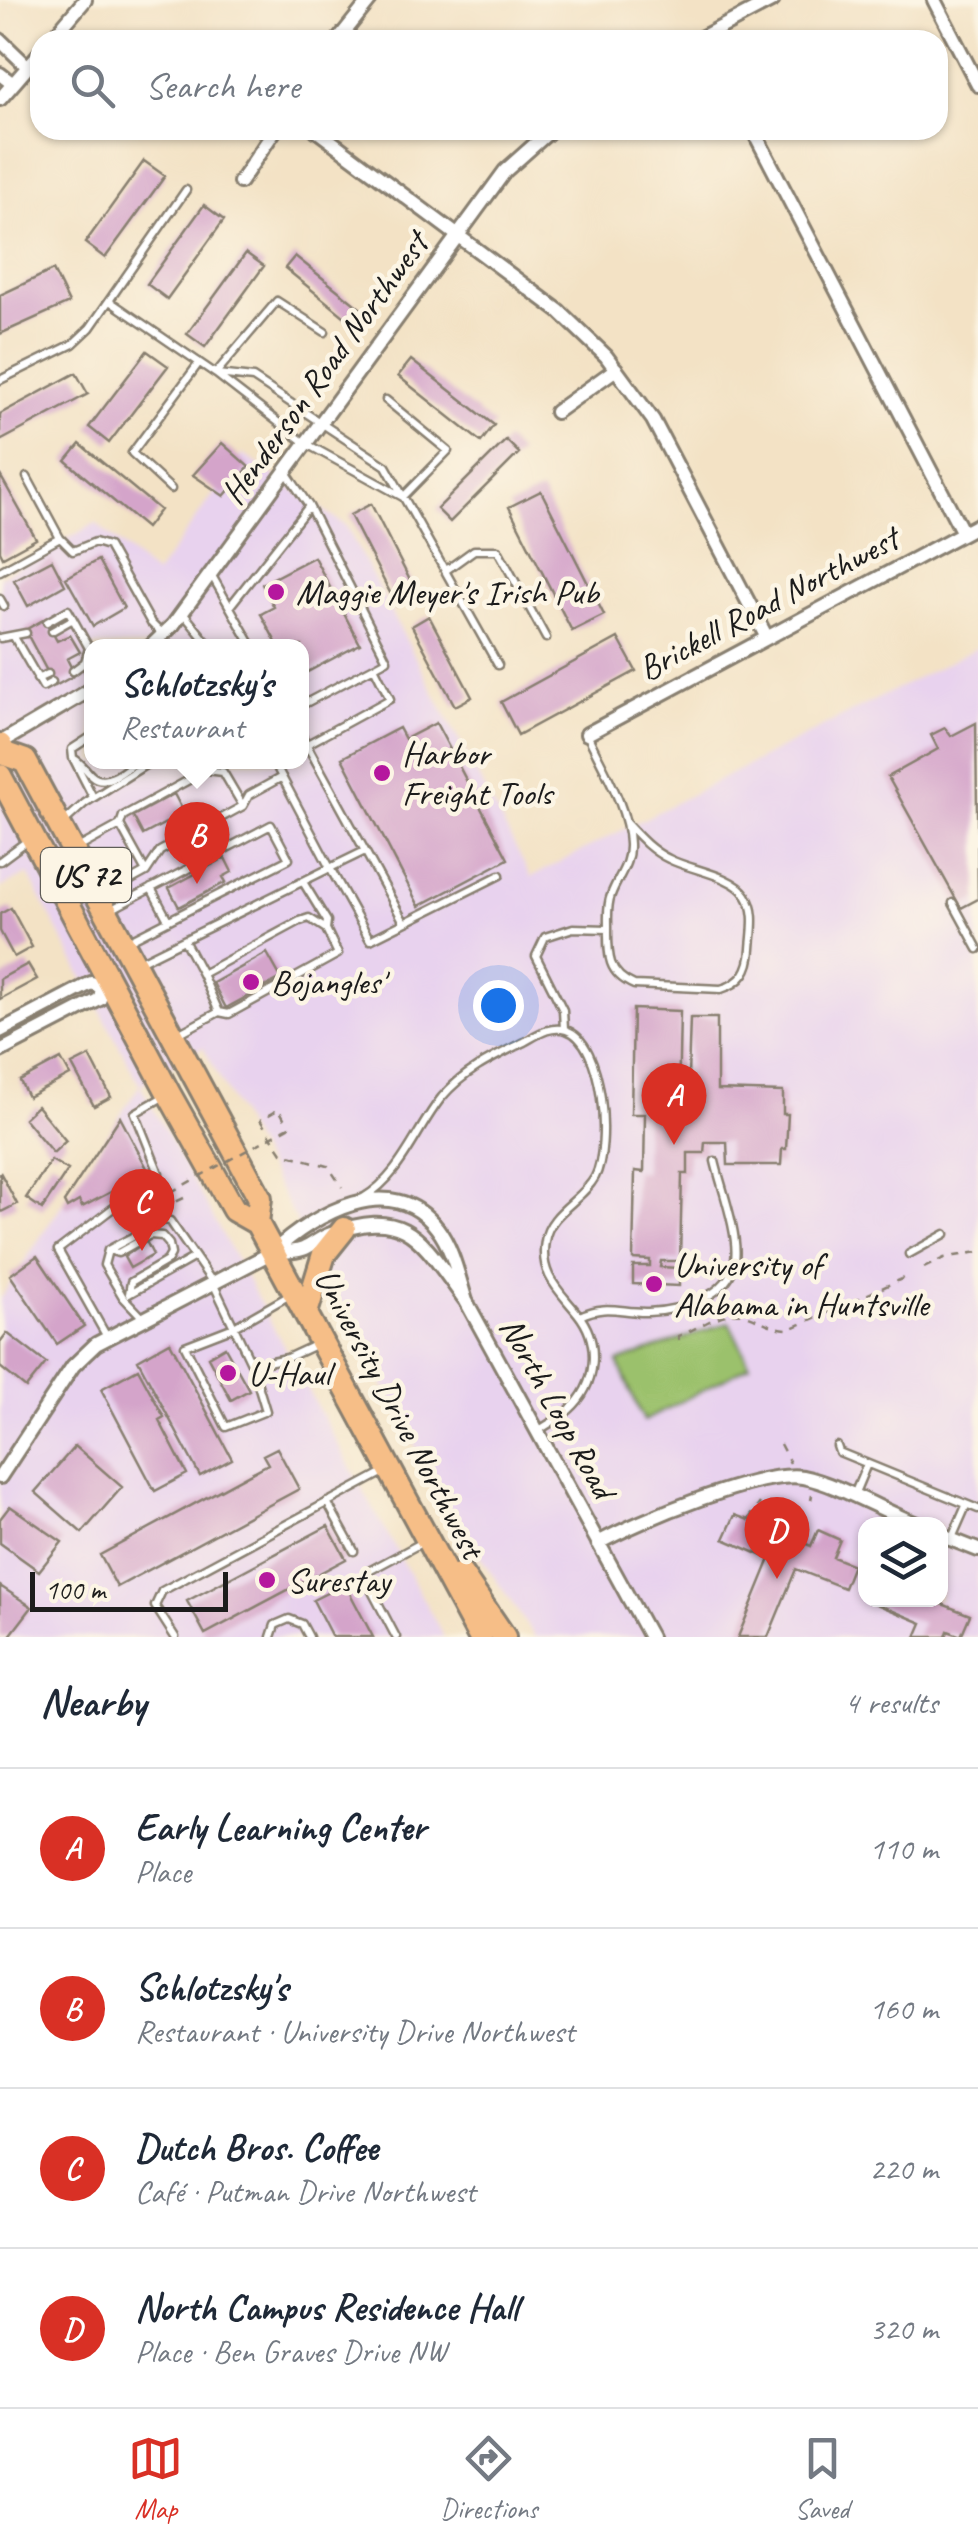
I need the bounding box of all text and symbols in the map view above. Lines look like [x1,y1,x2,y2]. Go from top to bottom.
search box [30,30,948,140]
icon: search [65,58,120,113]
text: Search here [145,62,300,109]
street label: Henderson Road Northwest [211,220,441,513]
street label: Brickell Road Northwest [631,514,910,691]
place label: Maggie Meyer's Irish Pub [296,570,600,615]
marker: Maggie Meyer's Irish Pub [265,581,287,603]
popup [84,639,309,769]
text: Schlotzsky's [120,660,273,707]
text: Restaurant [120,707,244,748]
place label: Harbor Freight Tools [402,731,555,816]
marker: Harbor Freight Tools [371,762,393,784]
pin: B [164,802,230,884]
road number: US 72 [41,848,131,902]
place label: Bojangles' [271,960,391,1005]
marker: Bojangles' [240,971,262,993]
your location [473,980,524,1031]
pin: A [642,1062,706,1145]
pin: C [110,1168,174,1251]
place label: University of Alabama in Huntsville [674,1242,931,1327]
street label: University Drive Northwest [304,1261,497,1569]
marker: University of Alabama in Huntsville [643,1273,665,1295]
street label: North Loop Road [489,1309,628,1510]
place label: U-Haul [248,1351,336,1396]
marker: U-Haul [217,1362,239,1384]
pin: D [744,1496,810,1579]
map controls [858,1517,948,1607]
button: layers [858,1517,948,1607]
place label: Surestay [287,1558,393,1603]
scale bar [30,1567,228,1612]
marker: Surestay [256,1569,278,1591]
text: 100 m [45,1572,105,1607]
text: Nearby [40,1676,146,1729]
text: 4 results [844,1682,938,1723]
text: Early Learning Center [135,1804,426,1851]
text: A [64,1828,81,1869]
text: 110 m [869,1828,938,1869]
text: Place [135,1851,191,1892]
text: Schlotzsky's [135,1964,288,2011]
text: B [64,1988,81,2029]
text: 160 m [869,1988,938,2029]
text: Restaurant · University Drive Northwest [135,2011,575,2052]
text: Dutch Bros. Coffee [135,2124,378,2171]
text: C [65,2148,80,2189]
text: 220 m [869,2148,938,2189]
text: Café · Putman Drive Northwest [135,2171,476,2212]
text: North Campus Residence Hall [135,2284,518,2331]
text: D [63,2308,82,2349]
text: 320 m [869,2308,938,2349]
text: Place · Ben Graves Drive NW [135,2331,447,2372]
tab: Map [128,2431,183,2526]
tab: Directions [440,2431,538,2526]
tab: Saved [795,2431,850,2526]

